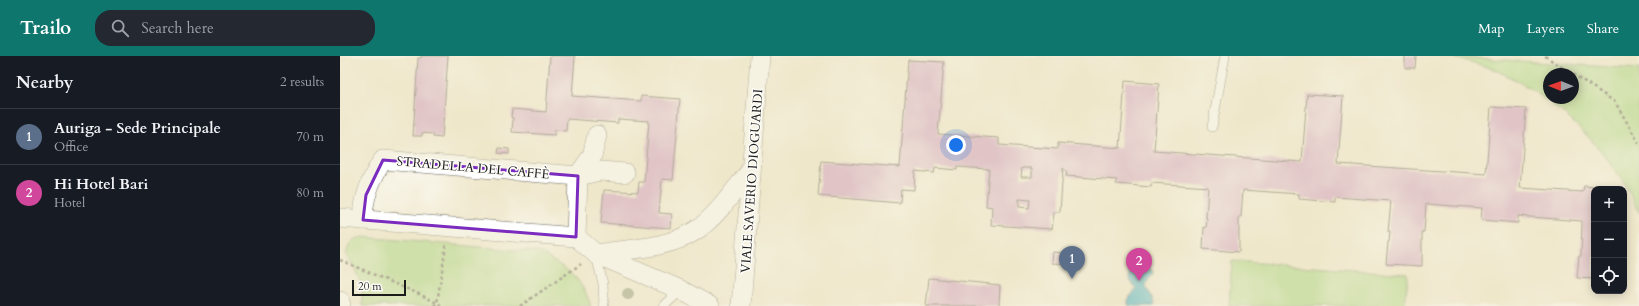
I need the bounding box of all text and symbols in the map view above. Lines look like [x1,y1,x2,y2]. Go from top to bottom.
search box [95,10,375,46]
text: Trailo [20,15,71,41]
icon: search [109,17,131,39]
text: Search here [141,18,214,38]
text: Map [1478,19,1505,38]
text: Layers [1527,19,1565,38]
text: Share [1587,19,1619,38]
north arrow [1543,68,1579,104]
text: Nearby [16,71,73,94]
text: 2 results [280,73,324,91]
street label: VIALE SAVERIO DIOGUARDI [737,88,767,274]
text: Auriga - Sede Principale [54,118,221,138]
text: 1 [26,128,32,146]
text: 70 m [296,128,324,146]
your location [946,135,966,155]
text: Office [54,138,88,156]
street label: STRADELLA DEL CAFFÈ [396,152,550,184]
text: Hi Hotel Bari [54,174,148,194]
text: 2 [26,184,32,202]
text: 80 m [296,184,324,202]
map controls [1591,186,1627,294]
button: + [1591,186,1627,222]
text: Hotel [54,194,85,212]
button: − [1591,222,1627,258]
pin: 1 [1059,246,1085,279]
pin: 2 [1126,248,1152,281]
button: locate [1591,258,1627,294]
scale bar [352,278,406,297]
text: 20 m [358,279,382,294]

